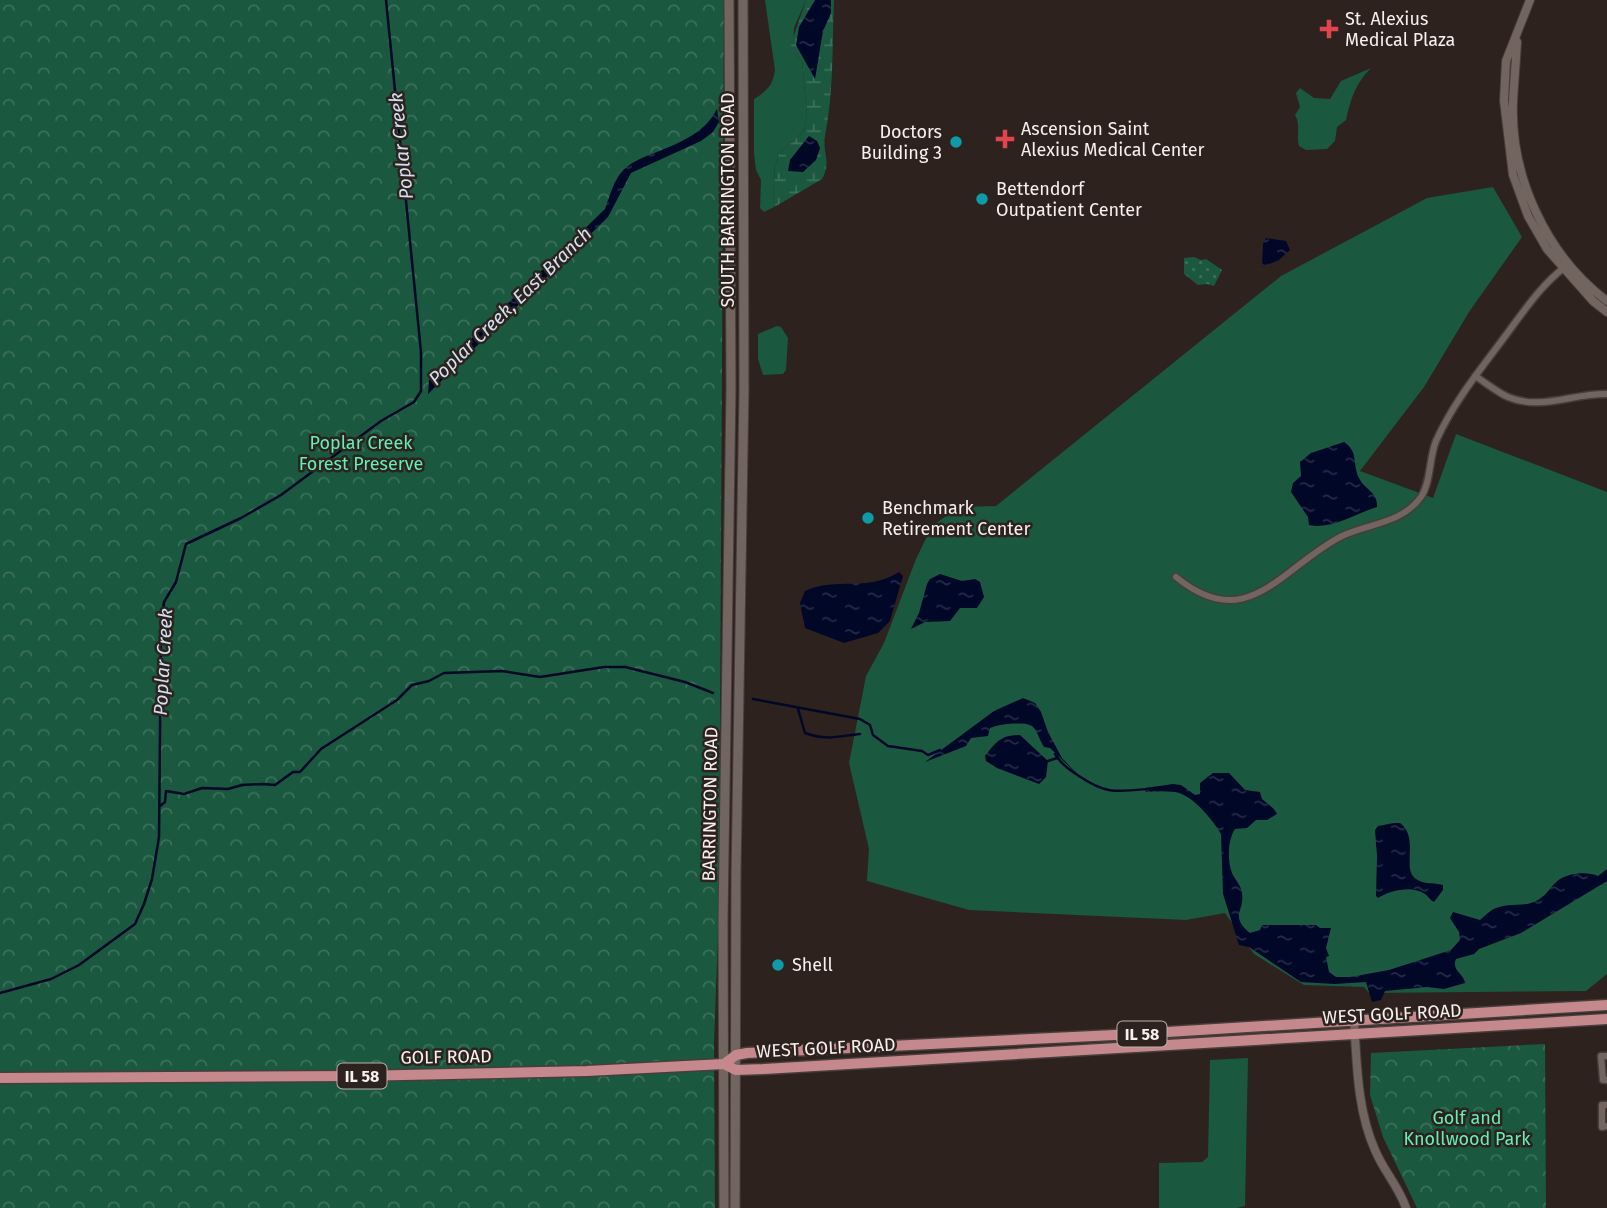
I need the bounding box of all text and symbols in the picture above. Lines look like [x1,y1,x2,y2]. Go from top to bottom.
place label: St. Alexius Medical Plaza [1345,8,1455,51]
marker: St. Alexius Medical Plaza [1319,19,1339,39]
water label: Poplar Creek [384,91,418,201]
street label: SOUTH BARRINGTON ROAD [717,92,739,308]
place label: Ascension Saint Alexius Medical Center [1021,118,1204,161]
place label: Doctors Building 3 [861,121,942,164]
marker: Ascension Saint Alexius Medical Center [995,129,1015,149]
marker: Doctors Building 3 [948,134,964,150]
place label: Bettendorf Outpatient Center [996,178,1142,221]
marker: Bettendorf Outpatient Center [974,191,990,207]
water label: Poplar Creek, East Branch [424,222,596,390]
park label: Poplar Creek Forest Preserve [299,432,423,475]
place label: Benchmark Retirement Center [882,497,1030,540]
marker: Benchmark Retirement Center [860,510,876,526]
water label: Poplar Creek [149,608,177,716]
street label: BARRINGTON ROAD [698,726,722,882]
place label: Shell [792,954,833,976]
marker: Shell [770,957,786,973]
street label: WEST GOLF ROAD [1322,999,1462,1029]
road number: IL 58 [1118,1022,1166,1046]
street label: WEST GOLF ROAD [756,1033,896,1063]
street label: GOLF ROAD [400,1045,492,1069]
road number: IL 58 [338,1064,386,1088]
park label: Golf and Knollwood Park [1403,1107,1531,1150]

